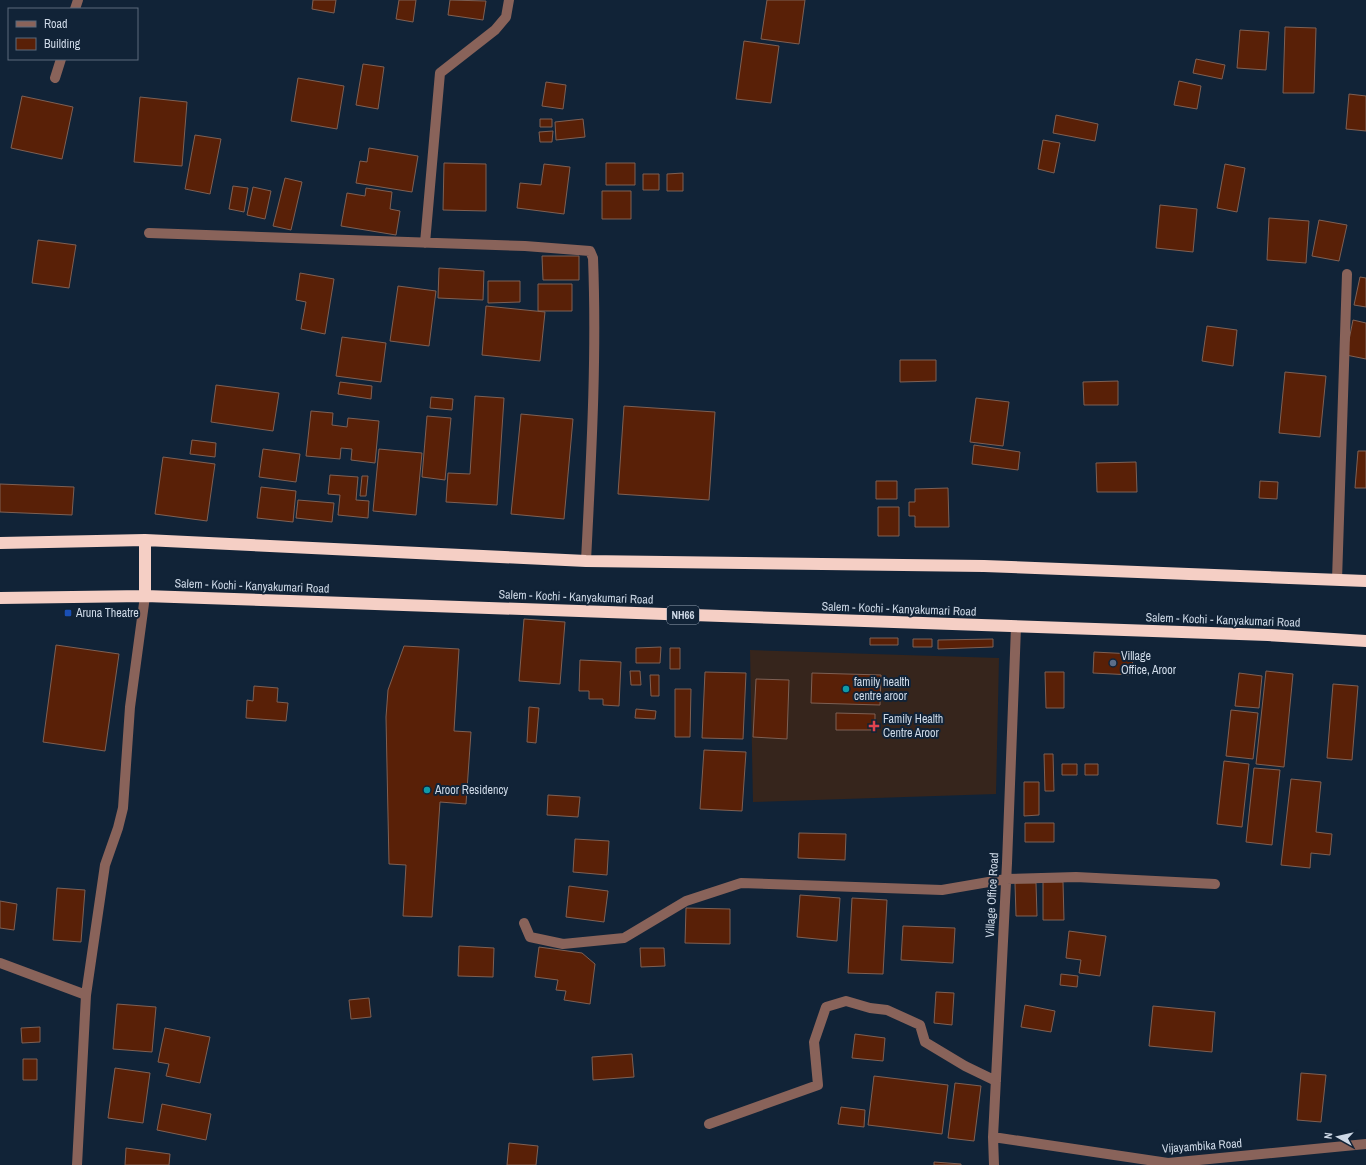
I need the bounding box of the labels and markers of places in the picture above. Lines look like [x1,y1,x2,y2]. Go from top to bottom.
place label: Aruna Theatre [75,605,139,621]
marker: Aruna Theatre [63,608,73,618]
place label: Village Office, Aroor [1121,648,1177,678]
marker: Village Office, Aroor [1108,658,1118,668]
place label: family health centre aroor [854,674,910,704]
marker: family health centre aroor [841,684,851,694]
place label: Family Health Centre Aroor [883,711,943,741]
marker: Family Health Centre Aroor [868,720,880,732]
place label: Aroor Residency [434,782,508,798]
marker: Aroor Residency [422,785,432,795]

